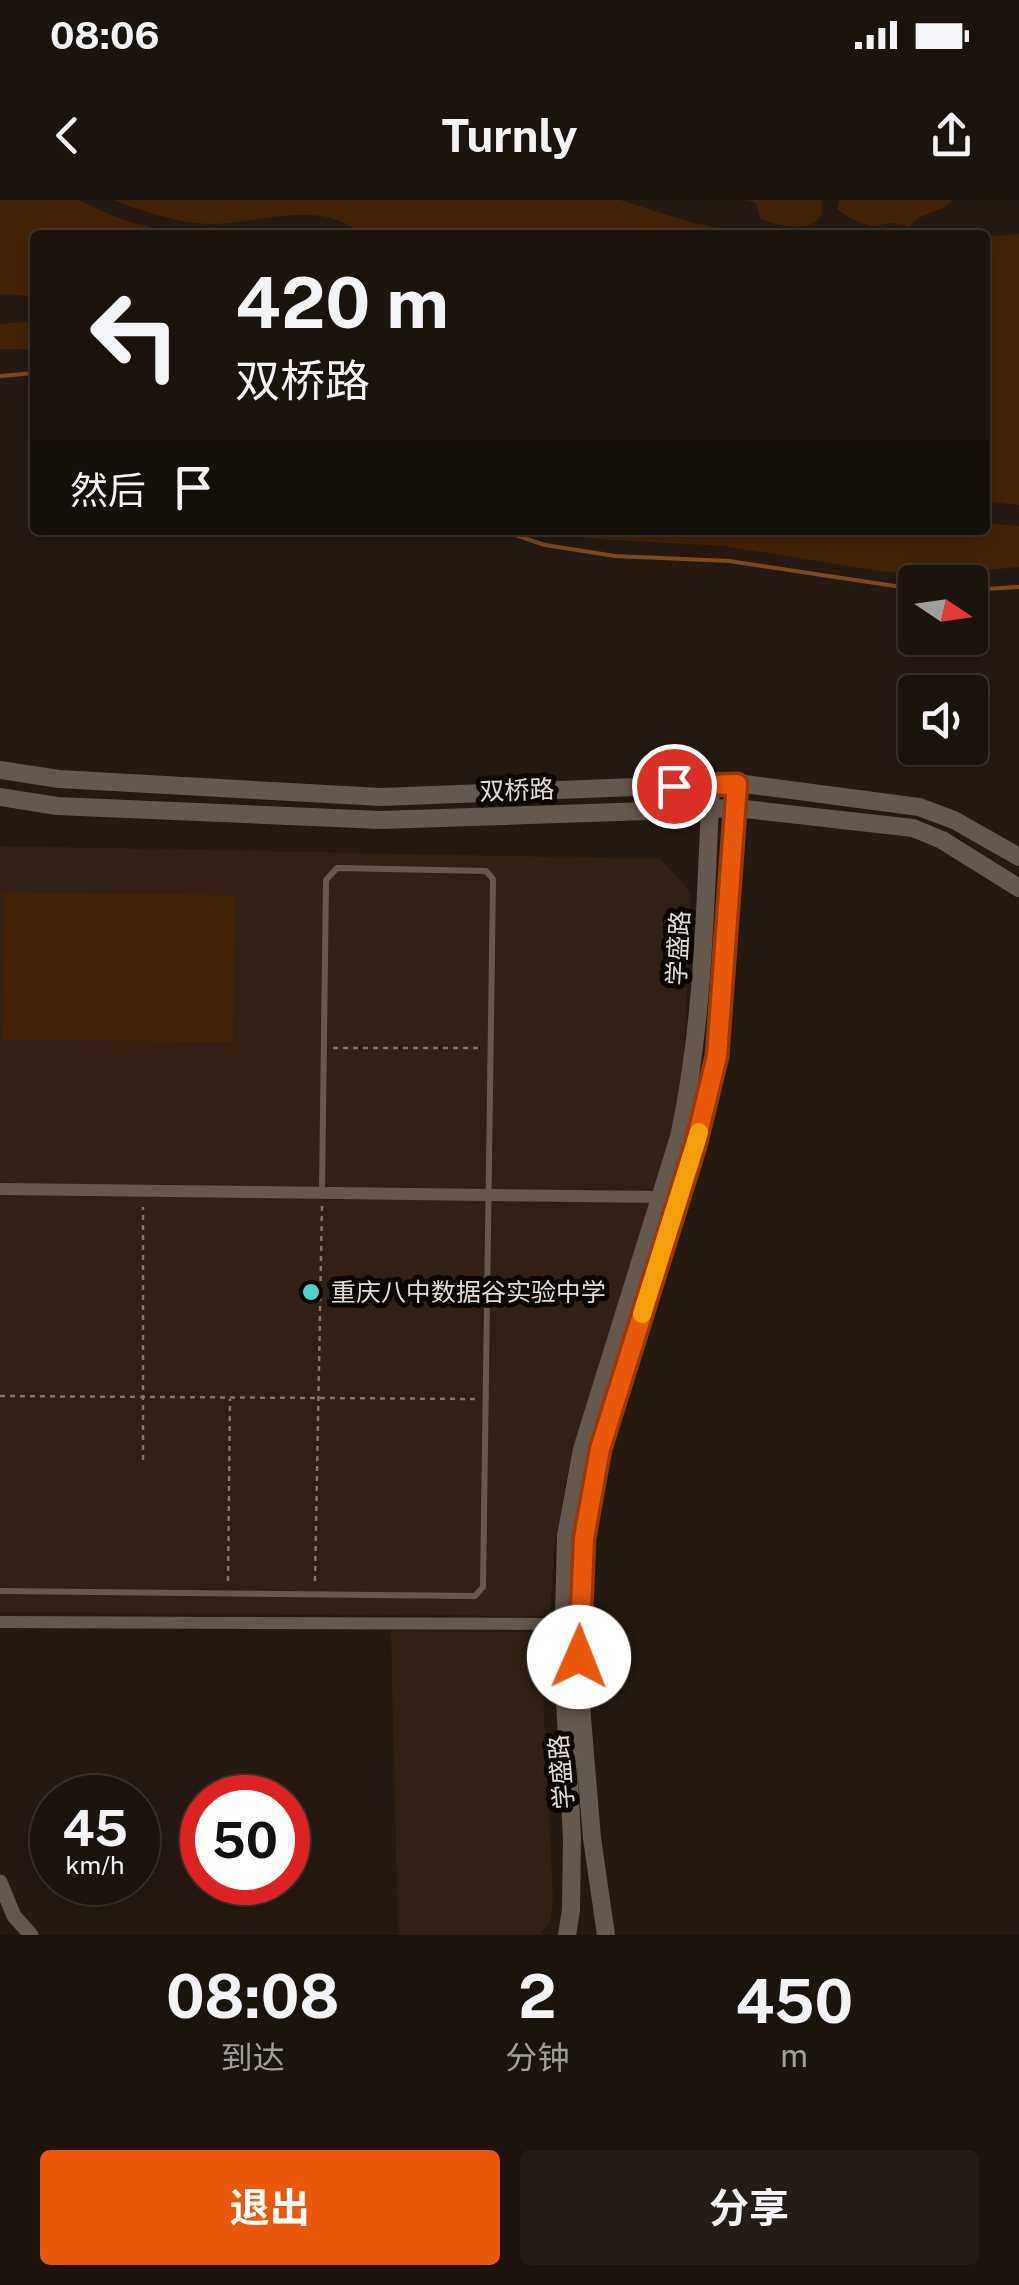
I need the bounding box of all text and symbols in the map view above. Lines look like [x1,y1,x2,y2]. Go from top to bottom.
text: 08:06 [50,13,160,58]
icon: back [40,108,95,163]
icon: share [924,108,979,163]
text: Turnly [441,109,578,162]
text: 420 m [235,261,449,344]
icon: left [70,270,200,400]
text: 双桥路 [235,354,370,407]
icon: arrive [166,460,221,515]
text: 然后 [70,468,146,513]
north arrow [898,565,988,655]
map controls [898,565,988,765]
button: sound [898,675,988,765]
pin [632,744,717,829]
icon: arrive [647,759,702,814]
street label: 双桥路 [479,774,555,806]
street label: 学盛路 [661,910,695,986]
place label: 重庆八中数据谷实验中学 [331,1277,606,1307]
marker: 重庆八中数据谷实验中学 [300,1281,322,1303]
position arrow [527,1605,631,1709]
street label: 学盛路 [543,1733,579,1811]
speed limit sign: 50 [180,1775,310,1905]
text: 45 [62,1798,128,1857]
text: km/h [66,1850,124,1880]
text: 08:08 [166,1961,340,2032]
text: 2 [518,1961,556,2032]
text: 450 [735,1966,853,2037]
text: m [780,2037,808,2074]
text: 到达 [221,2039,285,2076]
text: 分钟 [505,2039,569,2076]
button: 退出 [40,2150,500,2265]
button: 分享 [520,2150,979,2265]

